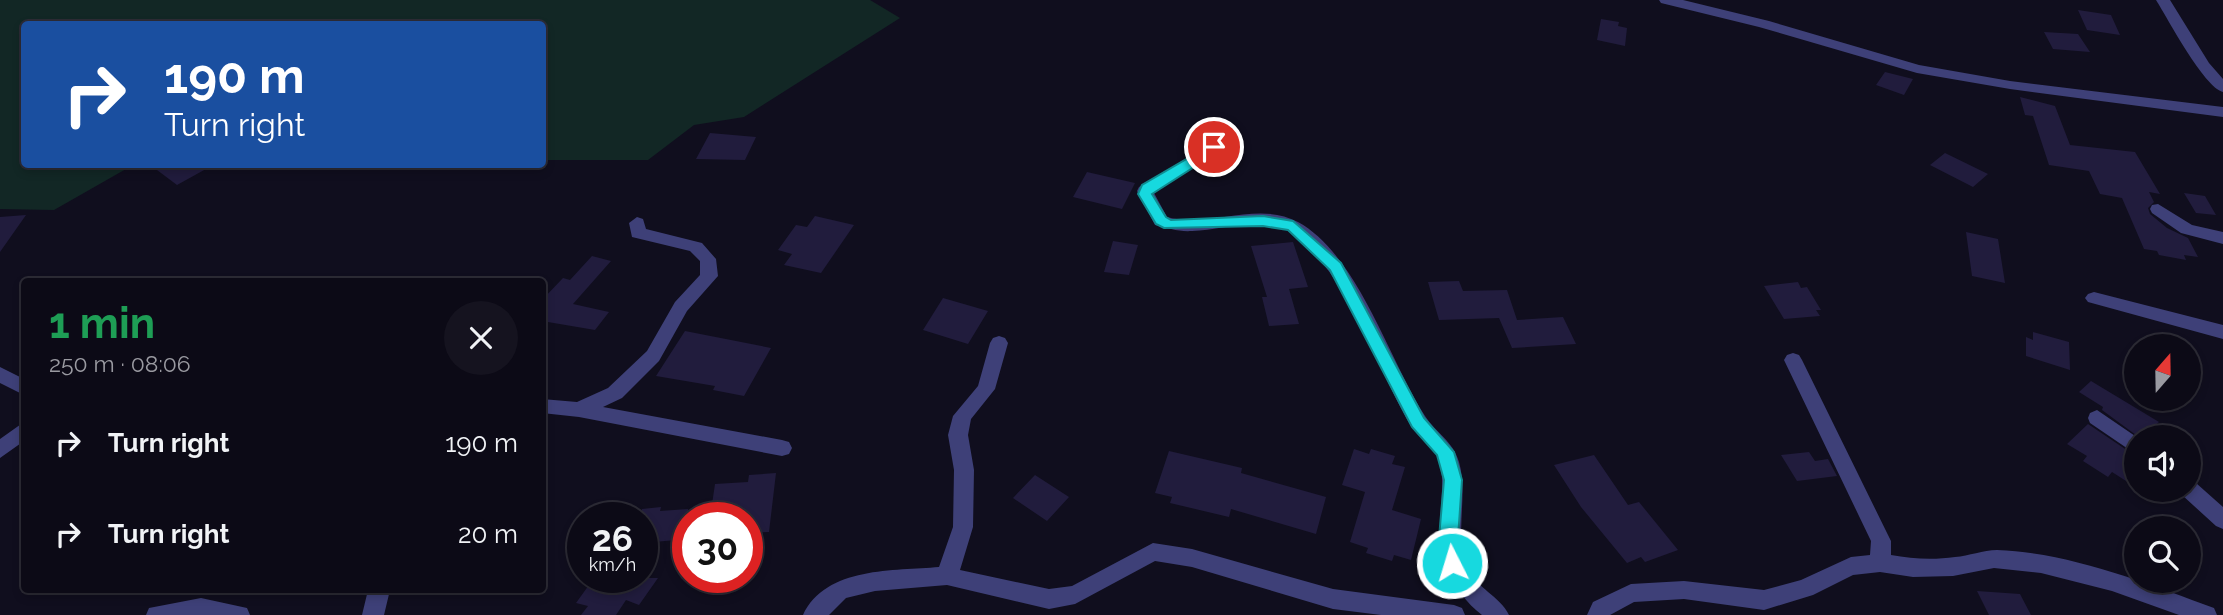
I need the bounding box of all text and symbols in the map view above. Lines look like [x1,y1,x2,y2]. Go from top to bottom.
text: 190 m [164,47,305,104]
icon: right [49,49,140,140]
text: Turn right [164,106,305,143]
pin [1184,117,1244,177]
icon: arrive [1195,128,1233,166]
text: 1 min [49,299,155,348]
button: close [444,301,518,375]
north arrow [2124,334,2202,411]
map controls [2124,334,2201,593]
text: 250 m · 08:06 [49,350,191,377]
icon: right [49,424,87,462]
button: sound [2124,425,2201,502]
text: Turn right [108,428,229,458]
text: 190 m [445,428,518,458]
speed limit sign: 30 [672,502,763,593]
icon: right [49,515,87,553]
button: search [2124,516,2201,593]
text: 26 [592,518,633,559]
text: Turn right [108,519,229,549]
text: 20 m [458,519,518,549]
position arrow [1415,526,1489,600]
text: km/h [589,554,636,575]

